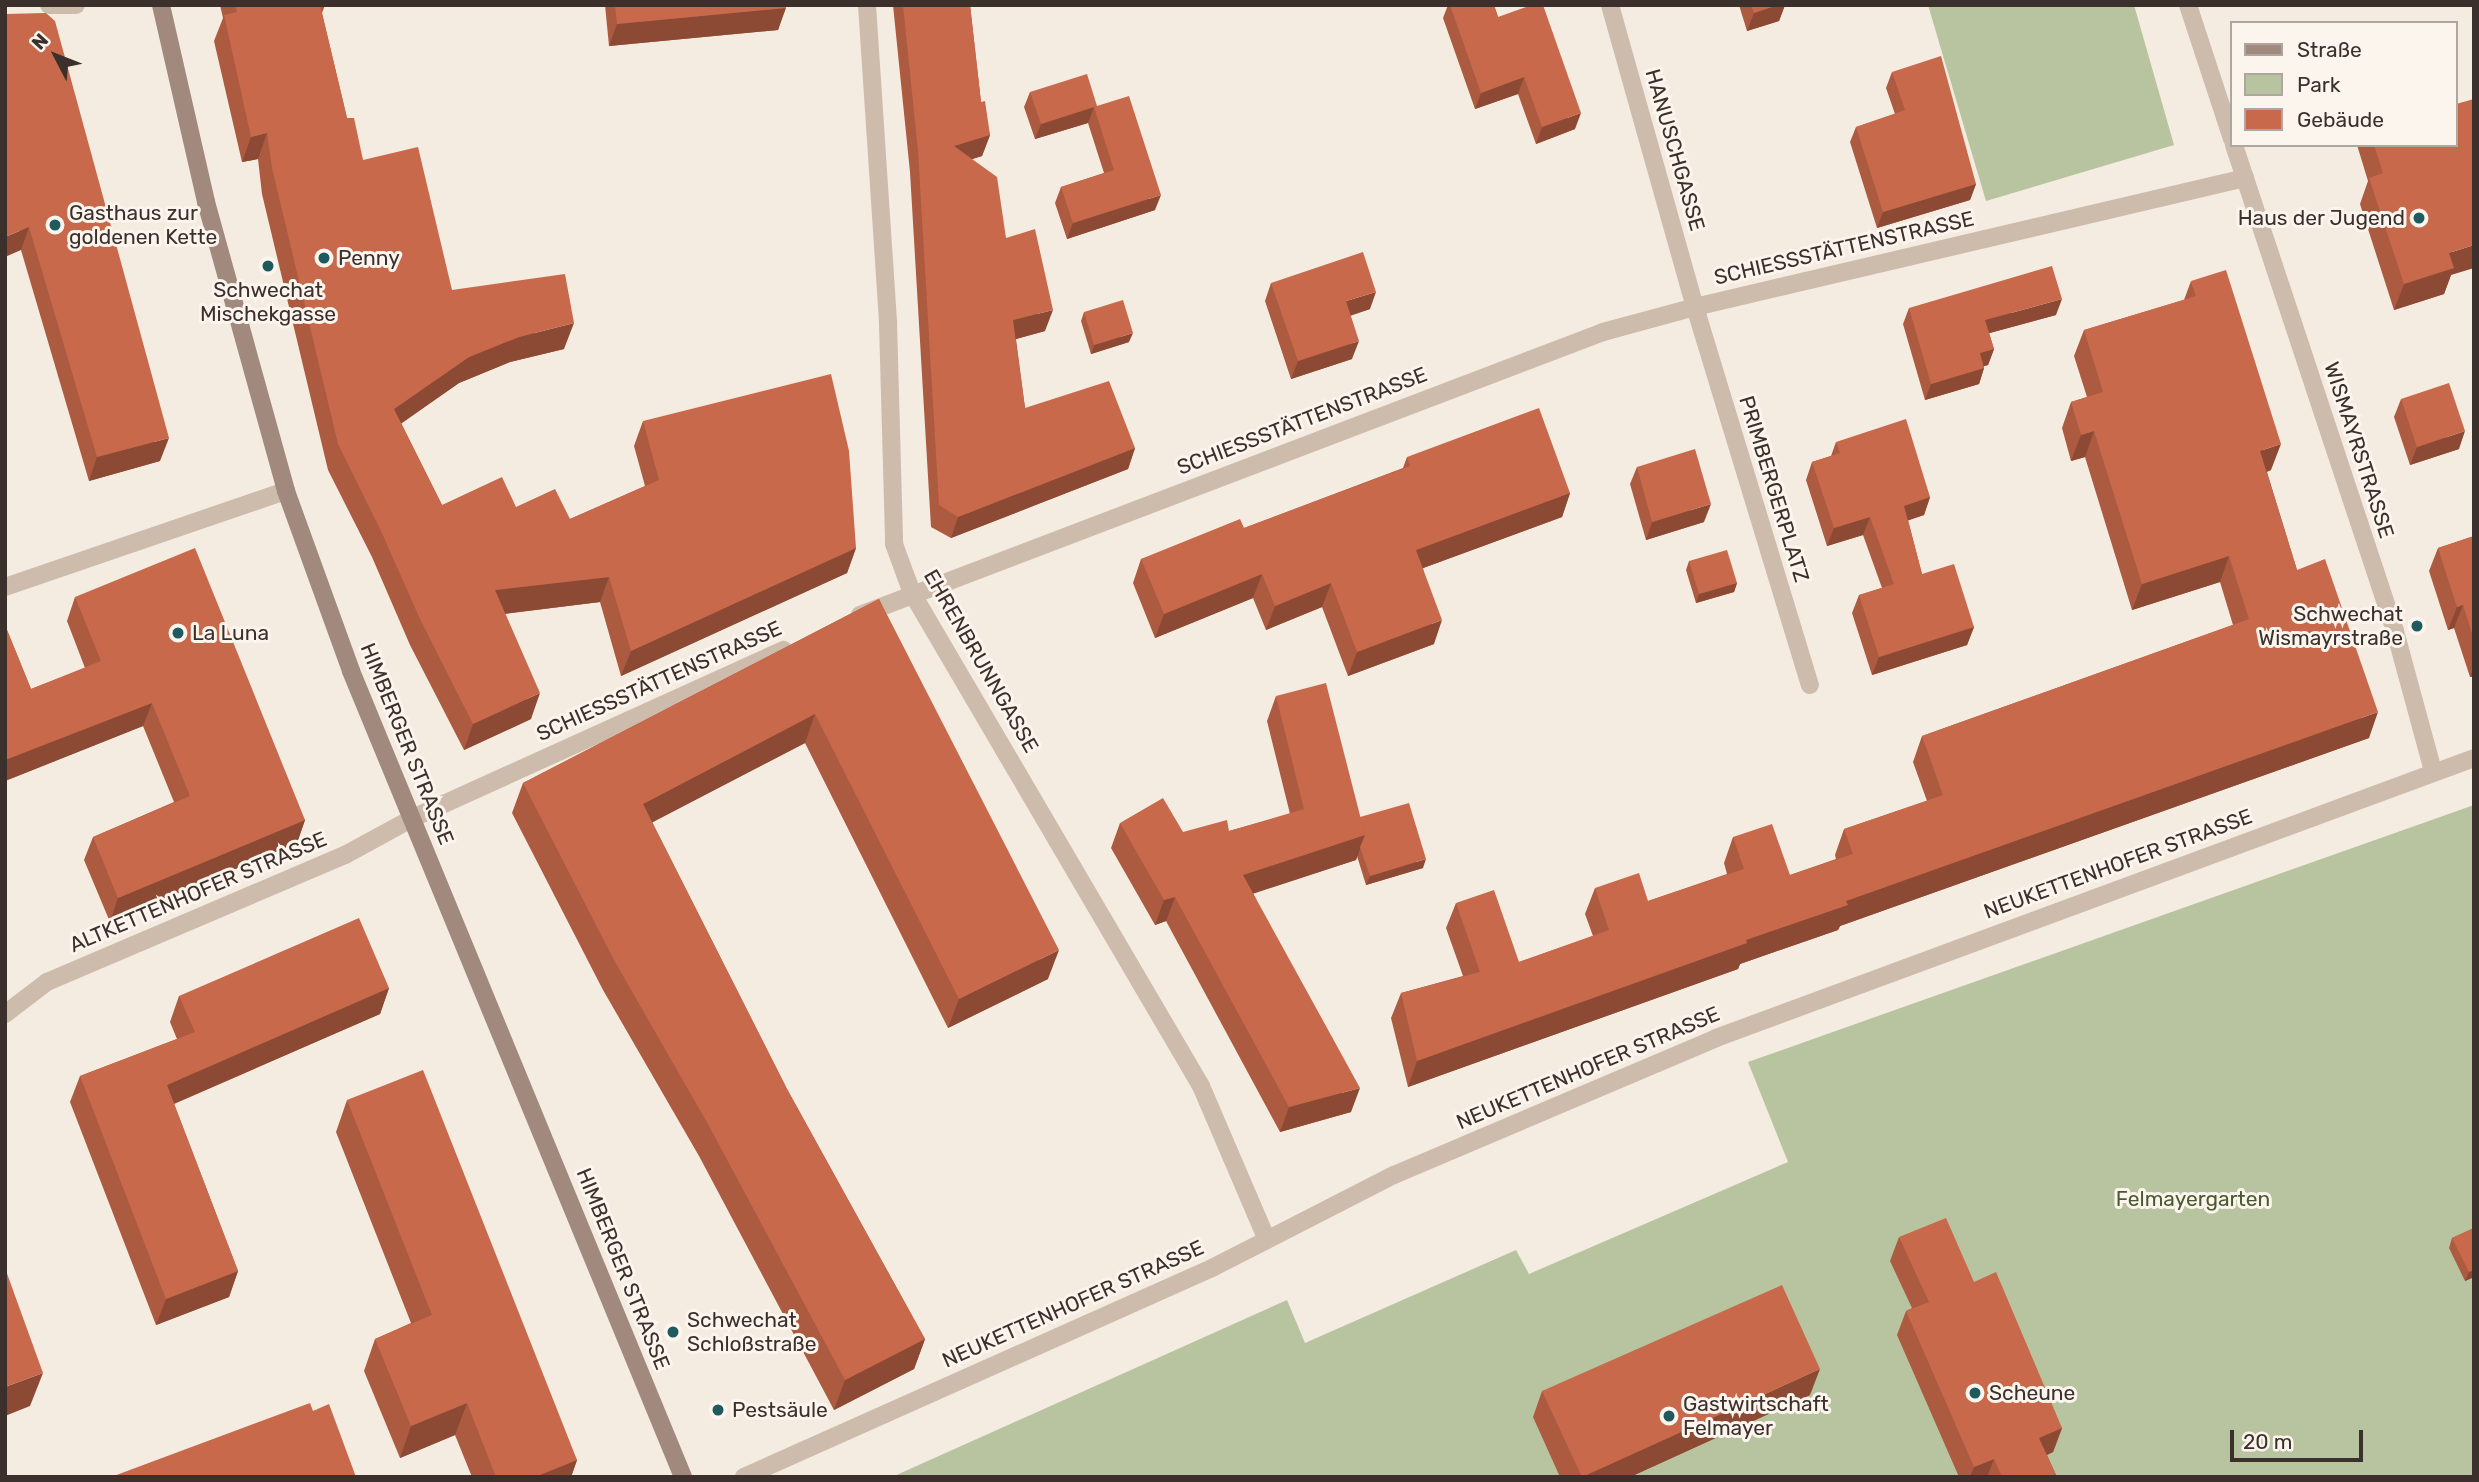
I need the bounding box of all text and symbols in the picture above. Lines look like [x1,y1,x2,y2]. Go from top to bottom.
north arrow [21,21,91,91]
legend [2230,21,2458,147]
text: N [27,29,53,54]
text: Straße [2297,37,2362,62]
street label: HANUSCHGASSE [1640,66,1710,234]
text: Park [2297,72,2341,97]
text: Gebäude [2297,107,2384,132]
place label: Gasthaus zur goldenen Kette [69,200,217,250]
place label: Haus der Jugend [2237,205,2405,231]
street label: SCHIESSSTÄTTENSTRASSE [1712,206,1976,290]
marker: Haus der Jugend [2411,210,2427,226]
marker: Gasthaus zur goldenen Kette [47,217,63,233]
place label: Penny [338,245,400,271]
marker: Penny [316,250,332,266]
marker: Schwechat Mischekgasse [260,258,276,274]
place label: Schwechat Mischekgasse [200,277,336,327]
street label: WISMAYRSTRASSE [2319,359,2399,541]
street label: SCHIESSSTÄTTENSTRASSE [1173,362,1431,480]
street label: PRIMBERGERPLATZ [1734,393,1814,585]
street label: EHRENBRUNNGASSE [918,565,1044,757]
place label: Schwechat Wismayrstraße [2258,601,2403,651]
street label: SCHIESSSTÄTTENSTRASSE [532,615,786,747]
marker: Schwechat Wismayrstraße [2409,618,2425,634]
place label: La Luna [192,620,269,646]
marker: La Luna [170,625,186,641]
street label: HIMBERGER STRASSE [355,639,459,849]
street label: NEUKETTENHOFER STRASSE [1980,804,2256,924]
street label: ALTKETTENHOFER STRASSE [66,826,330,958]
street label: NEUKETTENHOFER STRASSE [1453,1001,1723,1135]
street label: HIMBERGER STRASSE [571,1164,675,1374]
park label: Felmayergarten [2116,1186,2270,1212]
street label: NEUKETTENHOFER STRASSE [938,1235,1208,1373]
place label: Schwechat Schloßstraße [687,1307,816,1357]
marker: Schwechat Schloßstraße [665,1324,681,1340]
place label: Scheune [1989,1380,2075,1406]
marker: Scheune [1967,1385,1983,1401]
place label: Gastwirtschaft Felmayer [1683,1391,1829,1441]
place label: Pestsäule [732,1397,828,1423]
marker: Pestsäule [710,1402,726,1418]
marker: Gastwirtschaft Felmayer [1661,1408,1677,1424]
scale bar [2234,1416,2367,1460]
text: 20 m [2243,1429,2292,1454]

